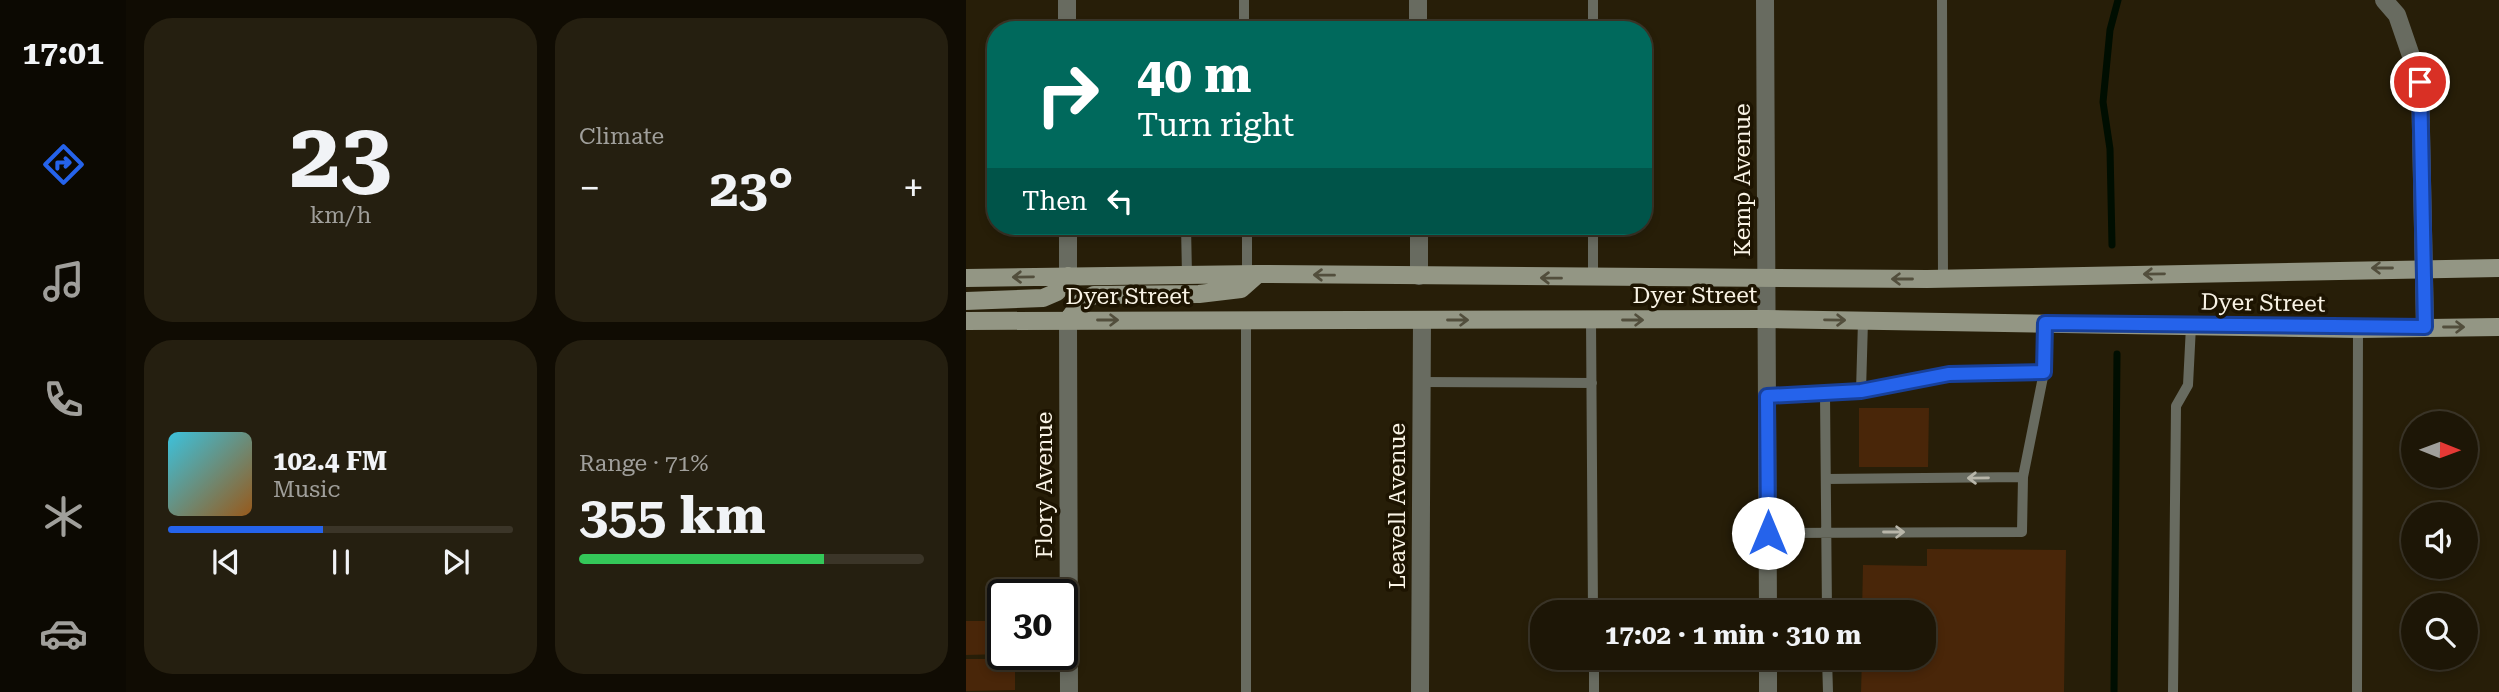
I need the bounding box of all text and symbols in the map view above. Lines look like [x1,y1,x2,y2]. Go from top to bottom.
text: 17:01 [22,34,104,72]
text: 40 m [1137,47,1252,104]
icon: right [1022,49,1113,140]
pin [2390,52,2450,112]
icon: arrive [2401,63,2439,101]
text: 23 [290,103,391,209]
street label: Kemp Avenue [1729,103,1756,257]
text: Turn right [1137,106,1294,144]
text: Climate [579,123,664,150]
icon: directions [39,140,88,189]
text: 23° [709,158,794,219]
text: − [579,166,600,210]
text: + [903,166,924,210]
icon: left [1101,182,1139,220]
text: Then [1022,186,1087,216]
text: km/h [310,202,371,229]
icon: music [39,257,88,306]
one-way arrow [2371,262,2394,275]
one-way arrow [2143,267,2166,280]
one-way arrow [1313,268,1336,282]
one-way arrow [1012,270,1035,284]
one-way arrow [1540,271,1563,285]
one-way arrow [1891,272,1914,286]
street label: Dyer Street [1633,282,1758,309]
street label: Dyer Street [1066,283,1191,310]
street label: Dyer Street [2200,288,2326,318]
one-way arrow [1096,313,1119,327]
one-way arrow [1446,313,1469,327]
one-way arrow [1621,313,1644,327]
one-way arrow [1823,314,1846,327]
one-way arrow [2443,320,2466,334]
icon: phone [39,375,88,424]
north arrow [2401,411,2478,488]
map controls [2401,411,2478,670]
street label: Flory Avenue [1031,412,1058,558]
street label: Leavell Avenue [1384,423,1411,589]
text: 102.4 FM [273,446,387,476]
text: Range · 71% [579,450,708,477]
one-way arrow [1967,471,1990,484]
text: Music [273,476,340,503]
text: 355 km [579,485,766,546]
icon: climate [39,492,88,541]
position arrow [1731,496,1805,570]
button: sound [2401,502,2478,579]
one-way arrow [1883,525,1906,539]
icon: previous [207,543,245,581]
icon: pause [322,543,360,581]
icon: next [437,543,475,581]
speed limit sign: 30 [987,579,1078,670]
button: search [2401,593,2478,670]
icon: car [39,609,88,658]
text: 17:02 · 1 min · 310 m [1605,620,1861,650]

